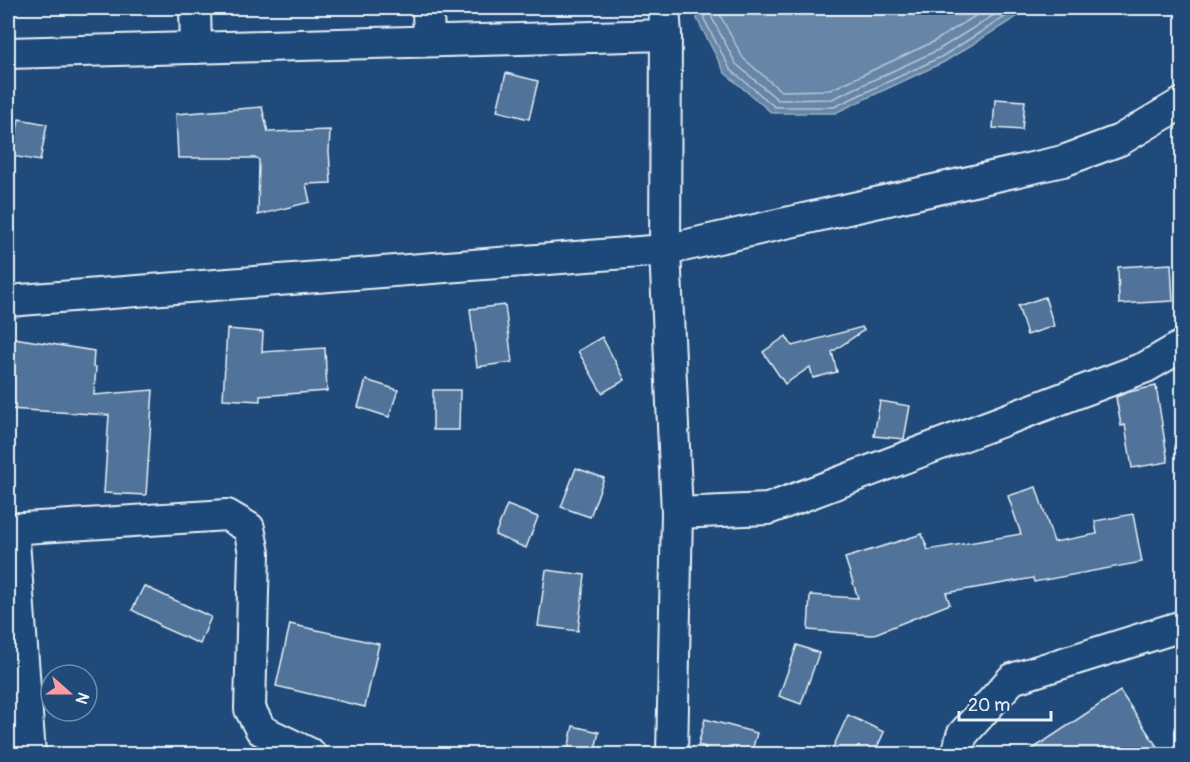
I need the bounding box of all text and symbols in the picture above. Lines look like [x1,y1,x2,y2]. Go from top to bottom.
north arrow [39,663,99,723]
scale bar [959,684,1050,722]
text: N [71,689,93,707]
text: 20 m [968,694,1010,717]

